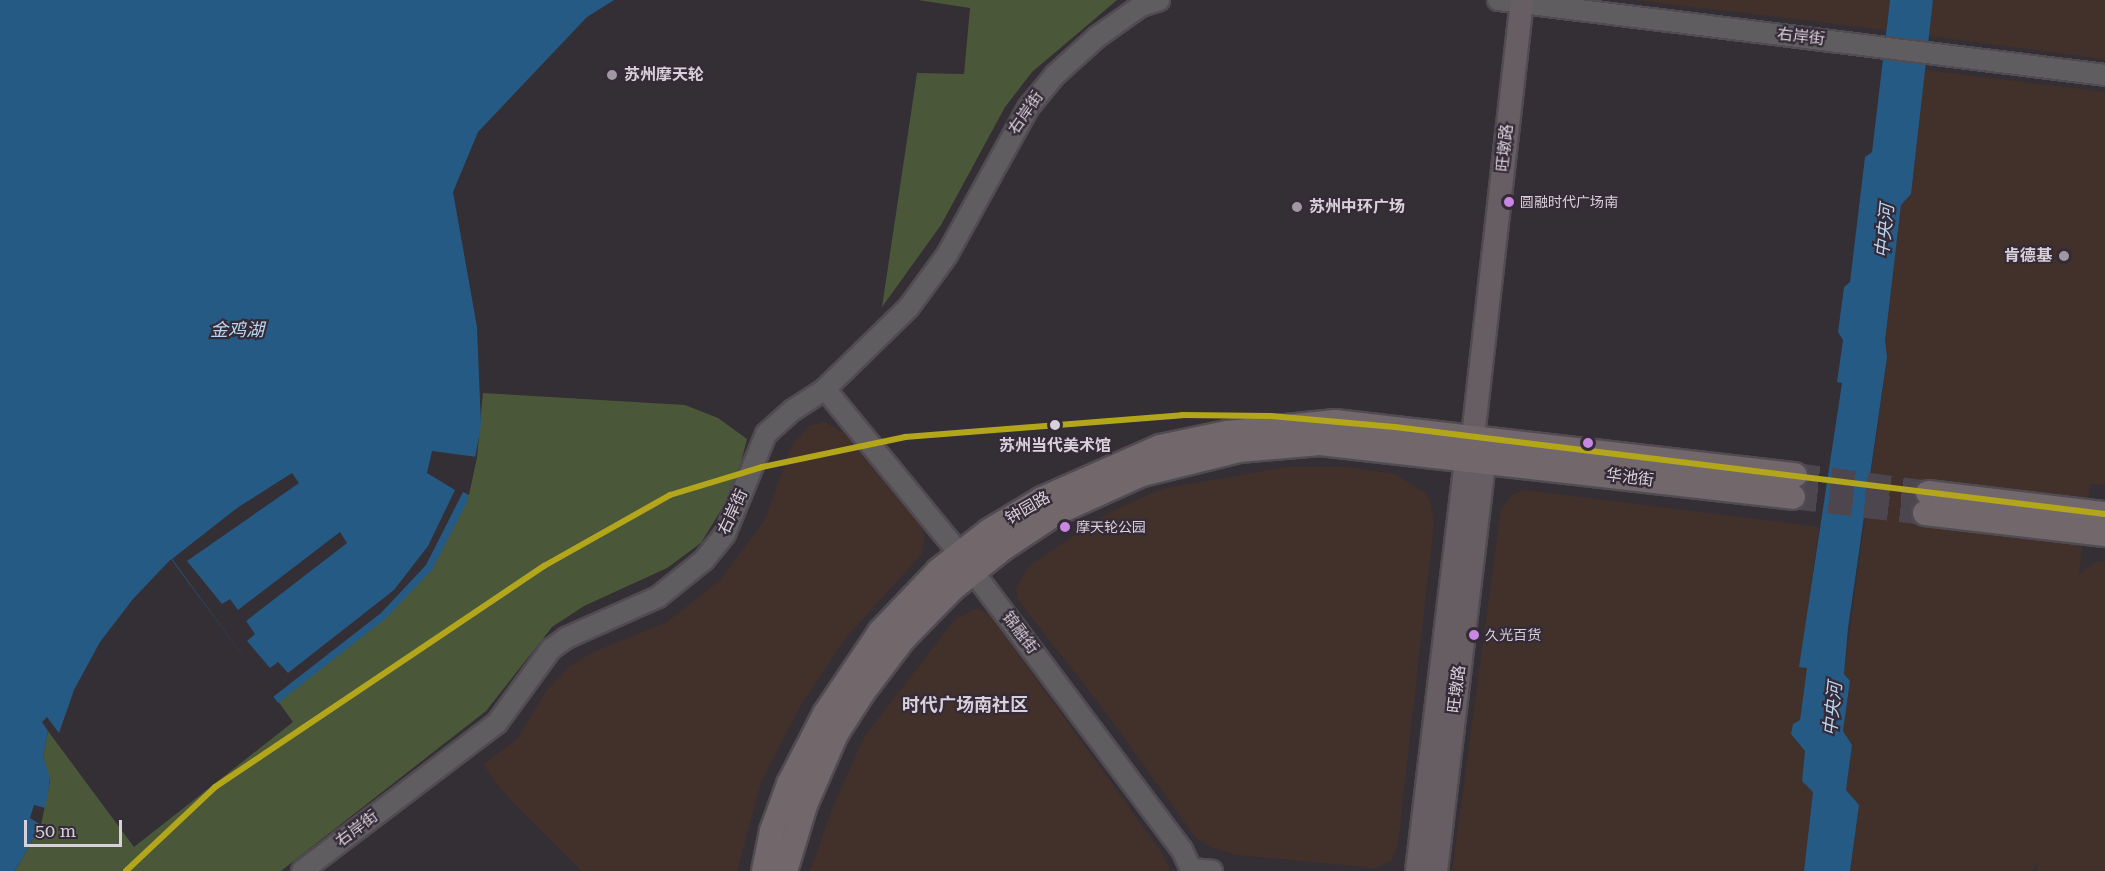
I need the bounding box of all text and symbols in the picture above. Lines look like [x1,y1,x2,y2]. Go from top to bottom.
street label: 右岸街 [1776,25,1826,49]
place label: 苏州摩天轮 [624,65,704,85]
marker: 苏州摩天轮 [605,68,619,82]
street label: 右岸街 [1004,88,1048,138]
street label: 旺墩路 [1493,123,1517,173]
place label: 圆融时代广场南 [1520,194,1618,210]
marker: 圆融时代广场南 [1503,196,1515,208]
place label: 苏州中环广场 [1309,197,1405,217]
marker: 苏州中环广场 [1290,200,1304,214]
water label: 中央河 [1871,203,1899,259]
place label: 肯德基 [2004,246,2052,266]
marker: 肯德基 [2057,249,2071,263]
water label: 金鸡湖 [210,319,264,341]
marker: 苏州当代美术馆 [1046,416,1064,434]
place label: 苏州当代美术馆 [999,436,1111,456]
unlabelled marker [1582,437,1594,449]
street label: 华池街 [1605,466,1655,490]
street label: 右岸街 [714,486,752,538]
street label: 钟园路 [1002,488,1054,528]
place label: 摩天轮公园 [1076,519,1146,535]
marker: 摩天轮公园 [1059,521,1071,533]
street label: 锦融街 [998,608,1042,658]
place label: 久光百货 [1485,627,1541,643]
marker: 久光百货 [1468,629,1480,641]
street label: 旺墩路 [1445,664,1469,714]
water label: 中央河 [1819,681,1847,737]
district label: 时代广场南社区 [902,694,1028,716]
street label: 右岸街 [332,807,382,851]
scale bar [27,808,124,846]
text: 50 m [35,820,76,841]

